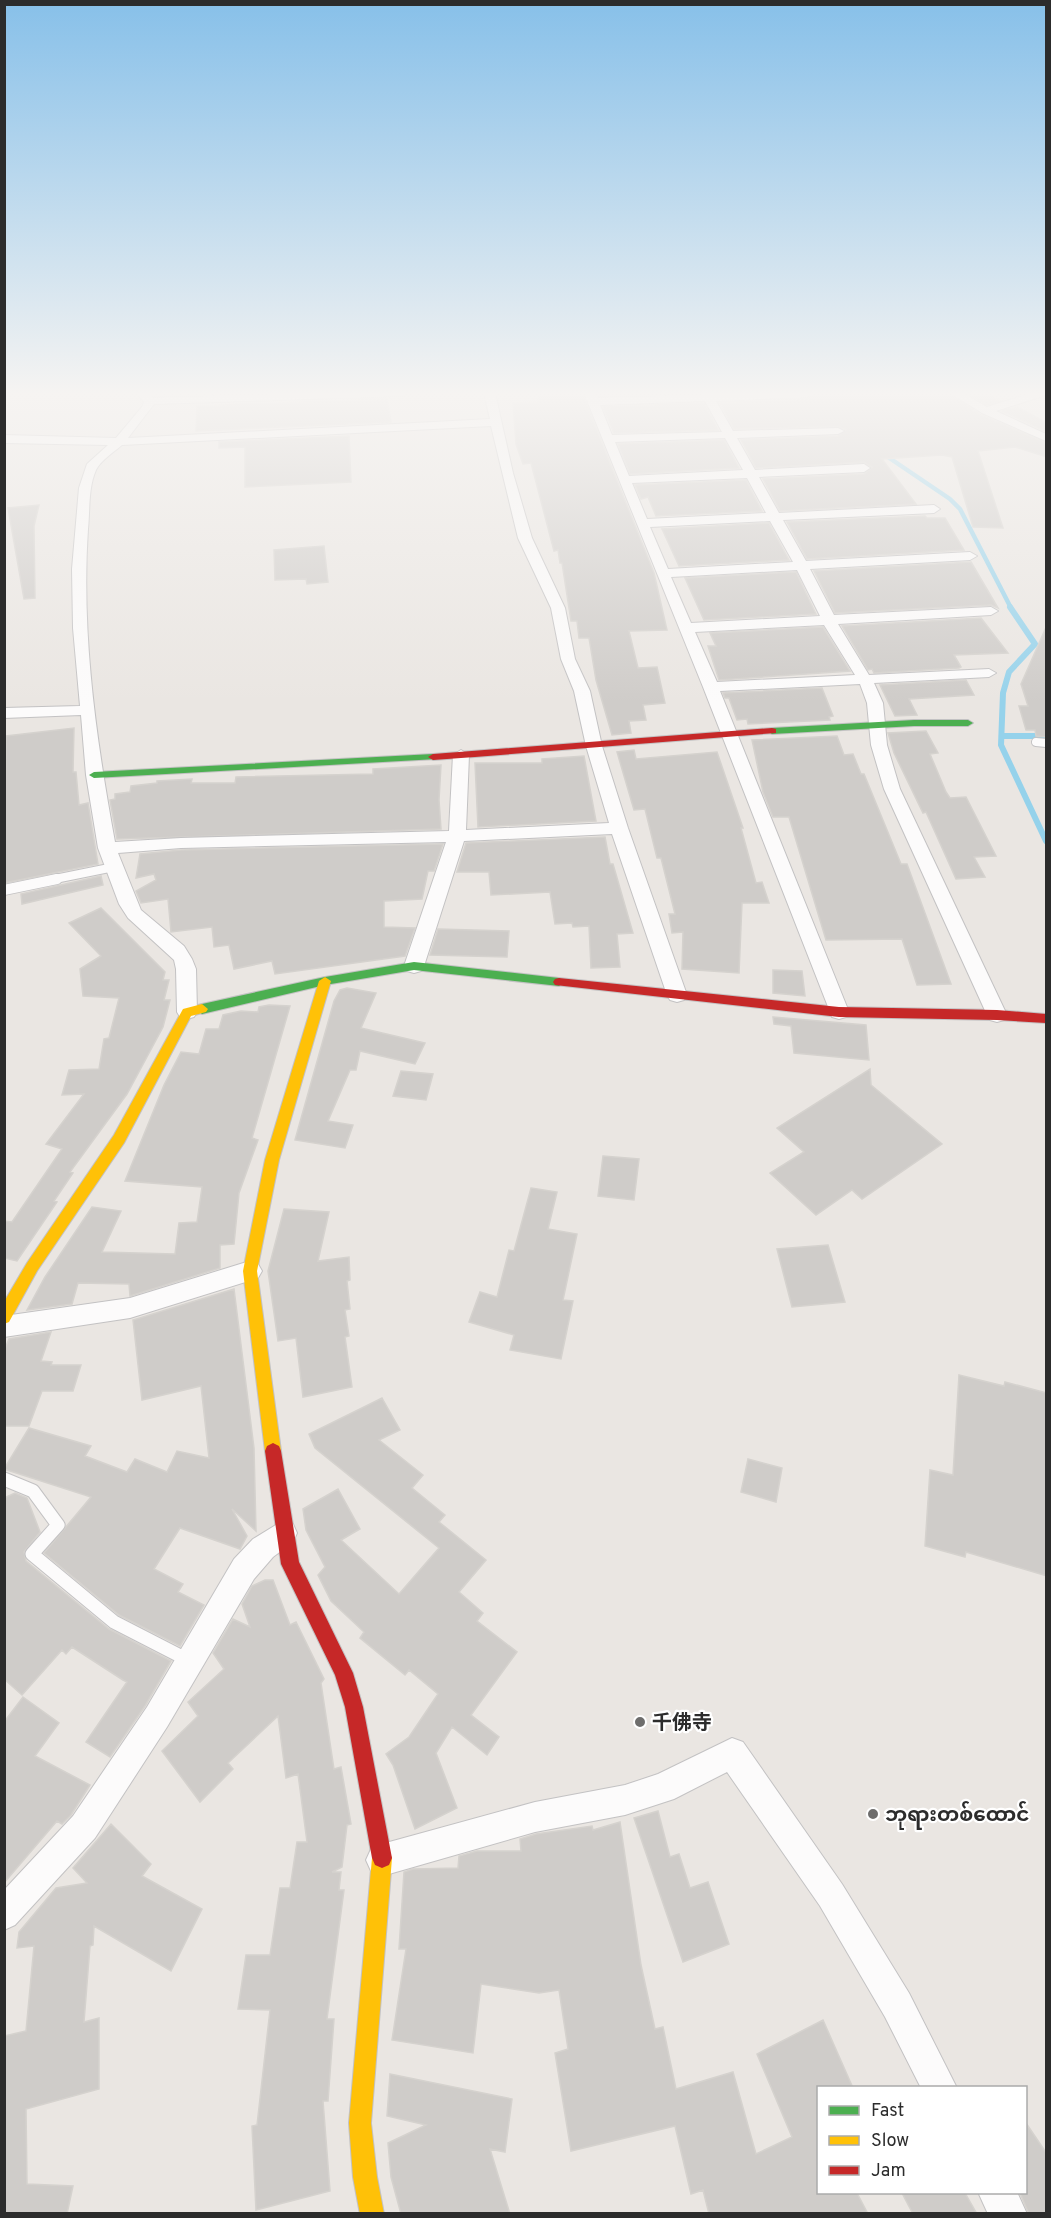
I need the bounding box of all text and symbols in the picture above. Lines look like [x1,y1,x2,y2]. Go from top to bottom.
place label: 千佛寺 [652,1711,712,1737]
marker: 千佛寺 [633,1715,647,1729]
place label: ဘုရားတစ်ထောင် [885,1801,1029,1830]
marker: ဘုရားတစ်ထောင် [866,1807,880,1821]
legend [817,2086,1027,2194]
text: Fast [871,2100,904,2123]
text: Slow [871,2130,909,2153]
text: Jam [871,2160,906,2183]

